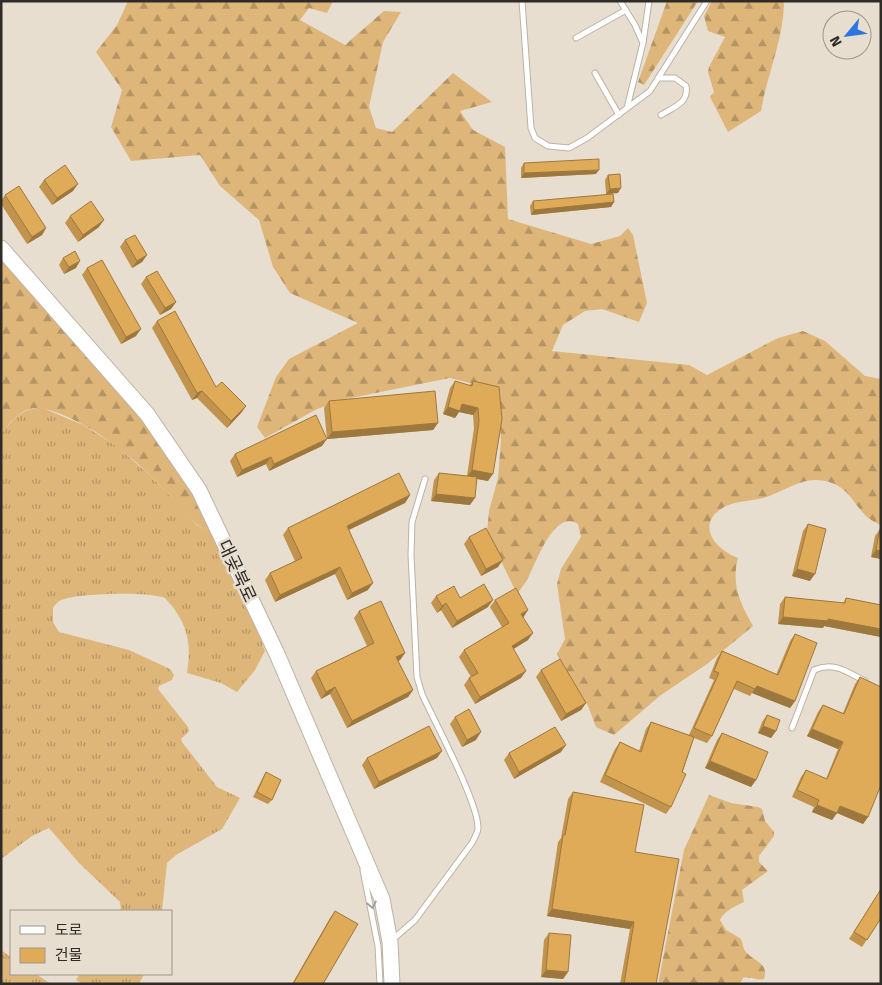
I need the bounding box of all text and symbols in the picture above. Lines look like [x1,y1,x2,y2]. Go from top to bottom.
north arrow [822,10,872,60]
text: N [826,33,846,49]
street label: 대곶북로 [213,536,261,606]
one-way arrow [366,900,376,909]
legend [10,910,172,975]
text: 도로 [55,921,83,939]
text: 건물 [55,946,83,964]

